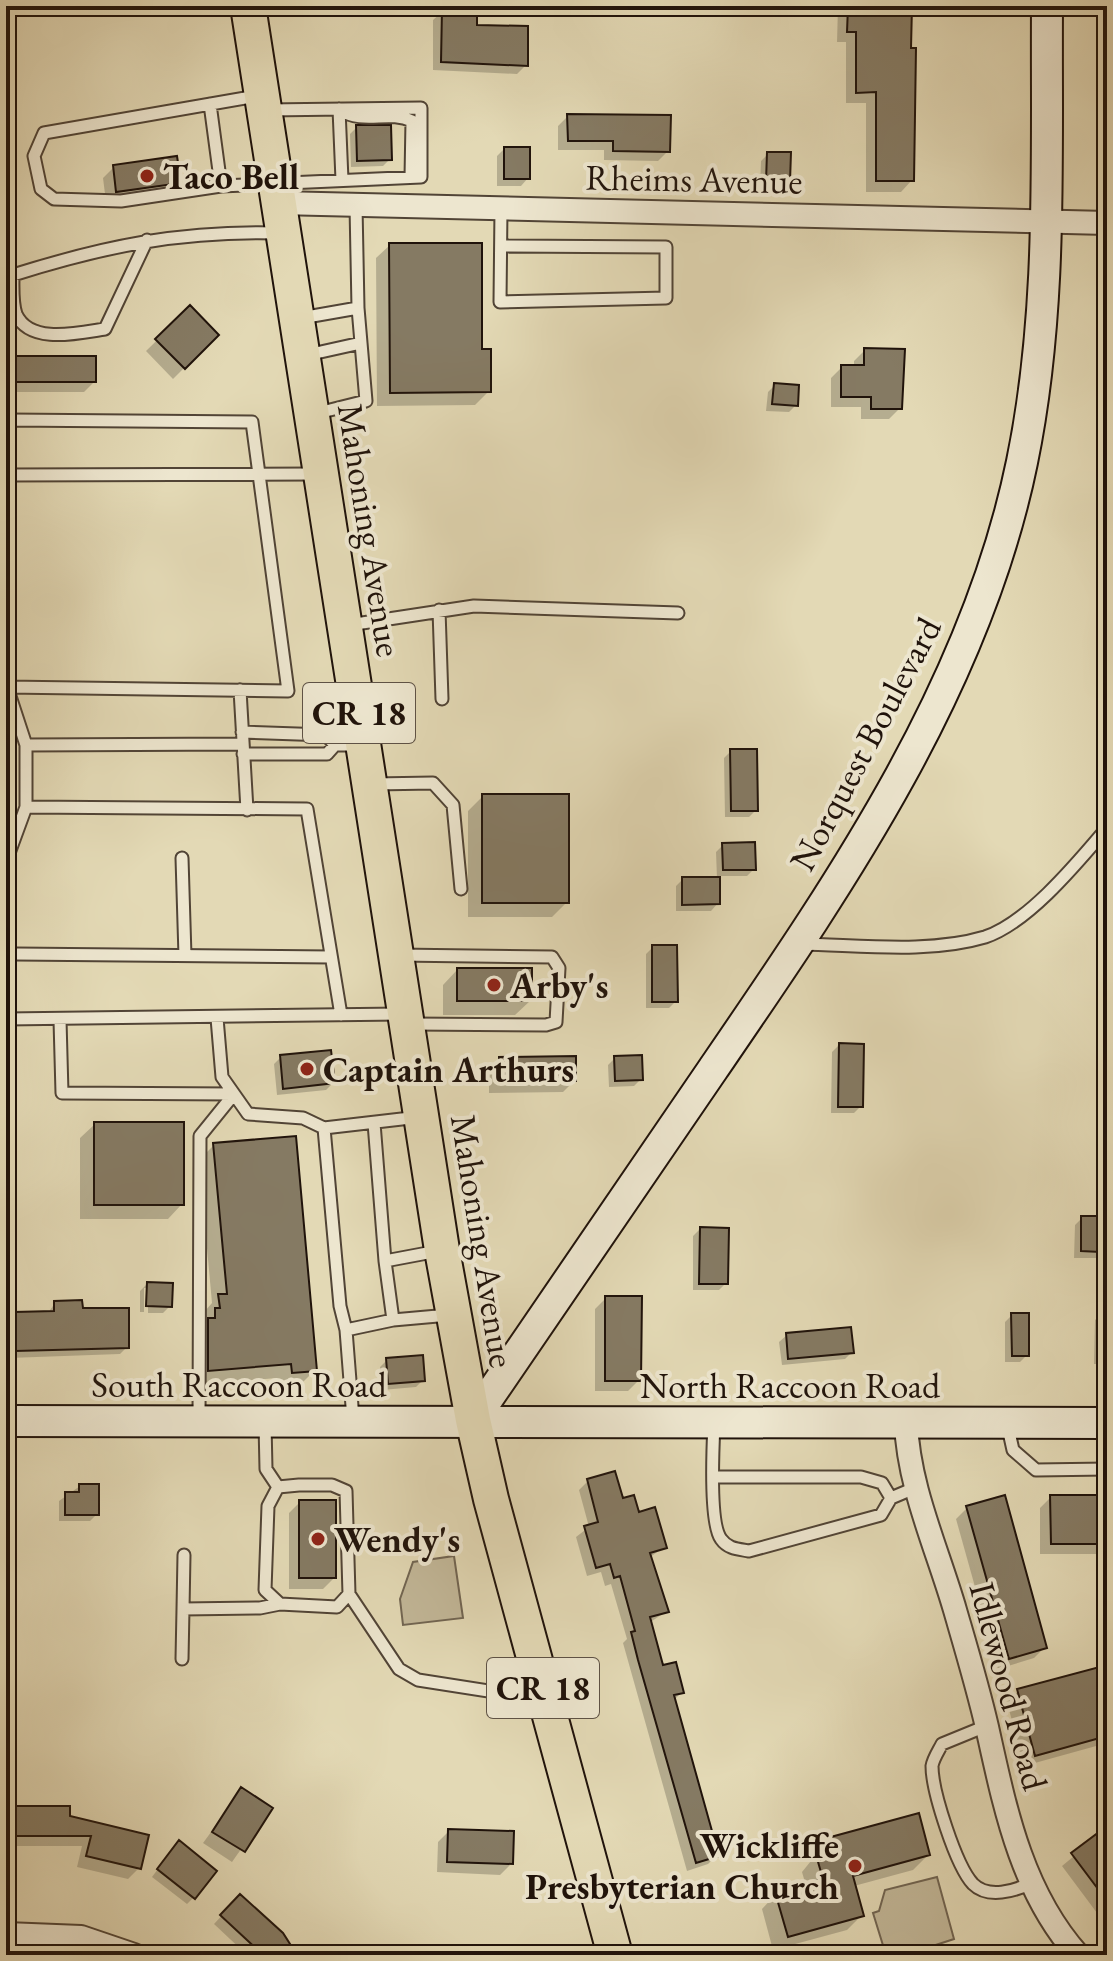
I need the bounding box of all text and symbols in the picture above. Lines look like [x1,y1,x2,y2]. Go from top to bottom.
place label: Taco Bell [163,153,299,200]
street label: Rheims Avenue [585,154,803,204]
marker: Taco Bell [138,167,156,185]
street label: Mahoning Avenue [327,400,413,660]
street label: Norquest Boulevard [778,608,952,879]
road number: CR 18 [303,683,415,743]
place label: Arby's [509,962,609,1009]
marker: Arby's [485,976,503,994]
place label: Captain Arthurs [323,1046,574,1093]
marker: Captain Arthurs [298,1060,316,1078]
street label: Mahoning Avenue [440,1111,526,1371]
street label: South Raccoon Road [91,1361,388,1408]
street label: North Raccoon Road [640,1362,941,1409]
place label: Wendy's [334,1516,460,1563]
marker: Wendy's [309,1530,327,1548]
street label: Idlewood Road [959,1577,1060,1796]
road number: CR 18 [487,1658,599,1718]
place label: Wickliffe Presbyterian Church [525,1822,839,1910]
marker: Wickliffe Presbyterian Church [846,1857,864,1875]

